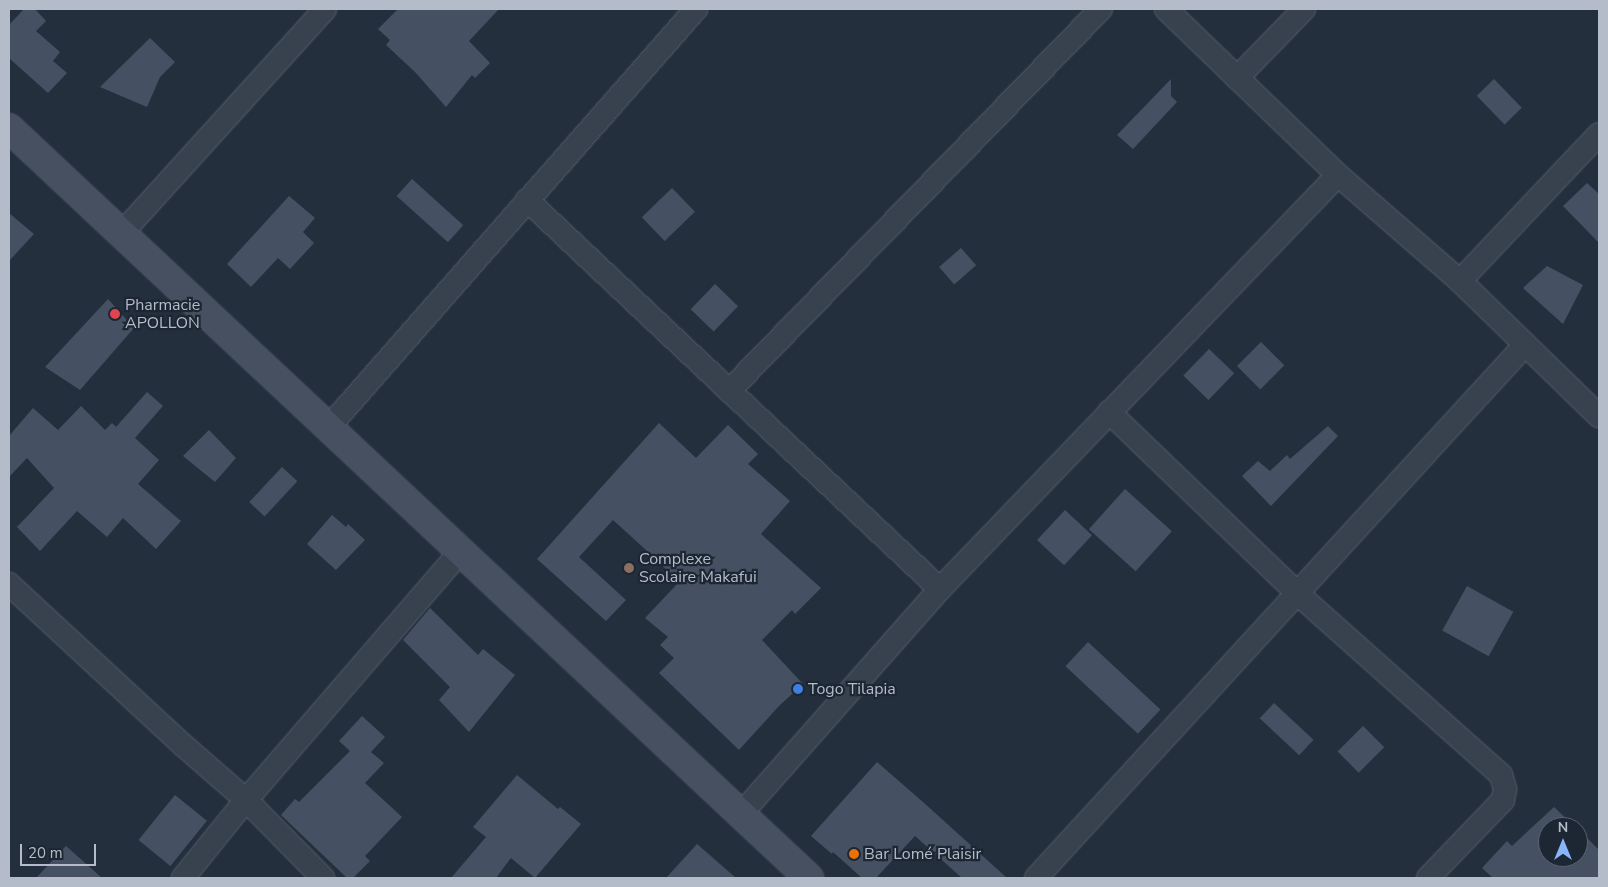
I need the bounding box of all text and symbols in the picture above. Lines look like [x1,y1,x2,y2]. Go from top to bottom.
place label: Pharmacie APOLLON [125,295,200,333]
marker: Pharmacie APOLLON [109,308,121,320]
place label: Complexe Scolaire Makafui [639,549,757,587]
marker: Complexe Scolaire Makafui [623,562,635,574]
place label: Togo Tilapia [808,679,896,699]
marker: Togo Tilapia [792,683,804,695]
north arrow [1538,817,1588,867]
text: N [1558,818,1568,837]
scale bar [22,834,99,866]
text: 20 m [28,843,63,863]
place label: Bar Lomé Plaisir [864,844,981,864]
marker: Bar Lomé Plaisir [848,848,860,860]

